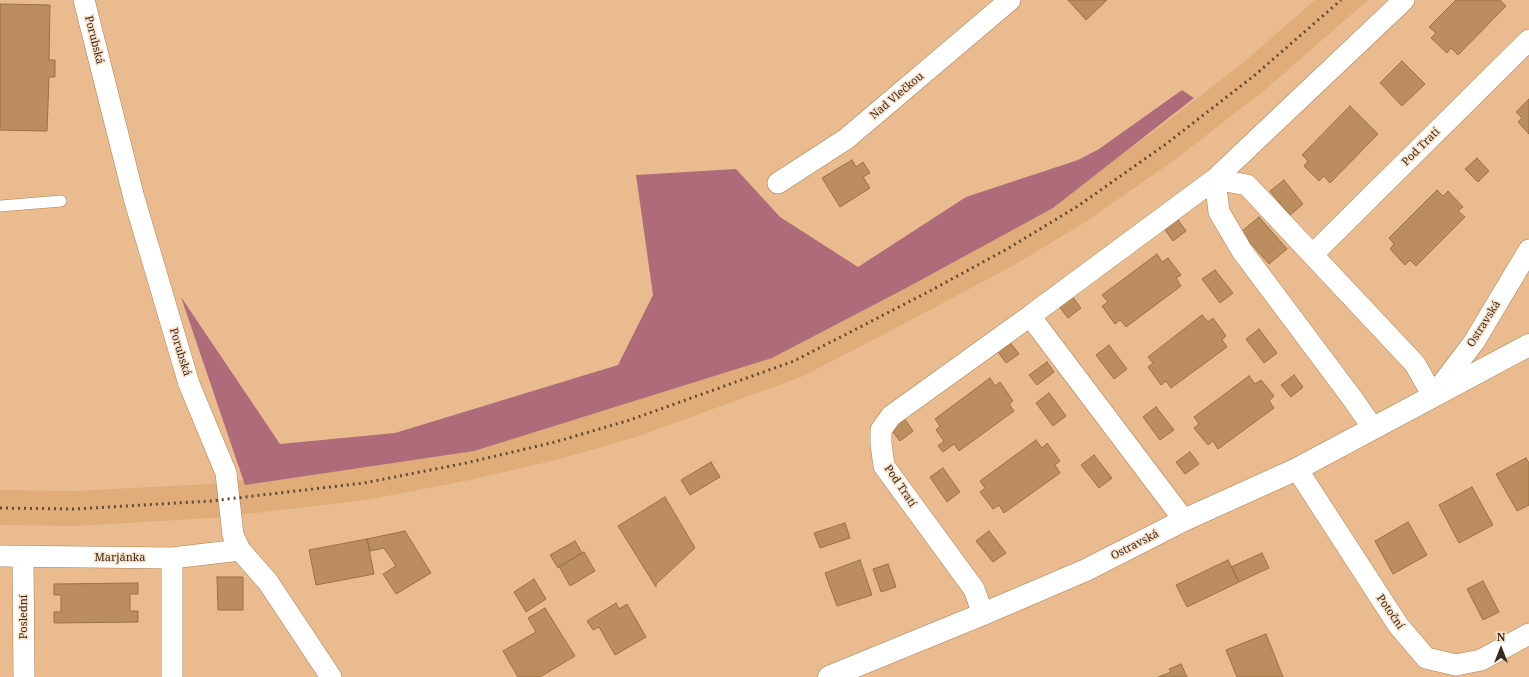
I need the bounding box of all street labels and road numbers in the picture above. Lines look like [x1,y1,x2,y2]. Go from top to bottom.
street label: Porubská [82,14,106,66]
street label: Nad Vlečkou [868,70,926,122]
street label: Pod Tratí [1399,125,1443,169]
street label: Ostravská [1465,298,1503,350]
street label: Porubská [166,326,194,378]
street label: Pod Tratí [881,462,919,510]
street label: Ostravská [1109,527,1161,563]
street label: Marjánka [95,551,145,565]
street label: Potoční [1373,592,1407,632]
street label: Poslední [17,595,31,639]

